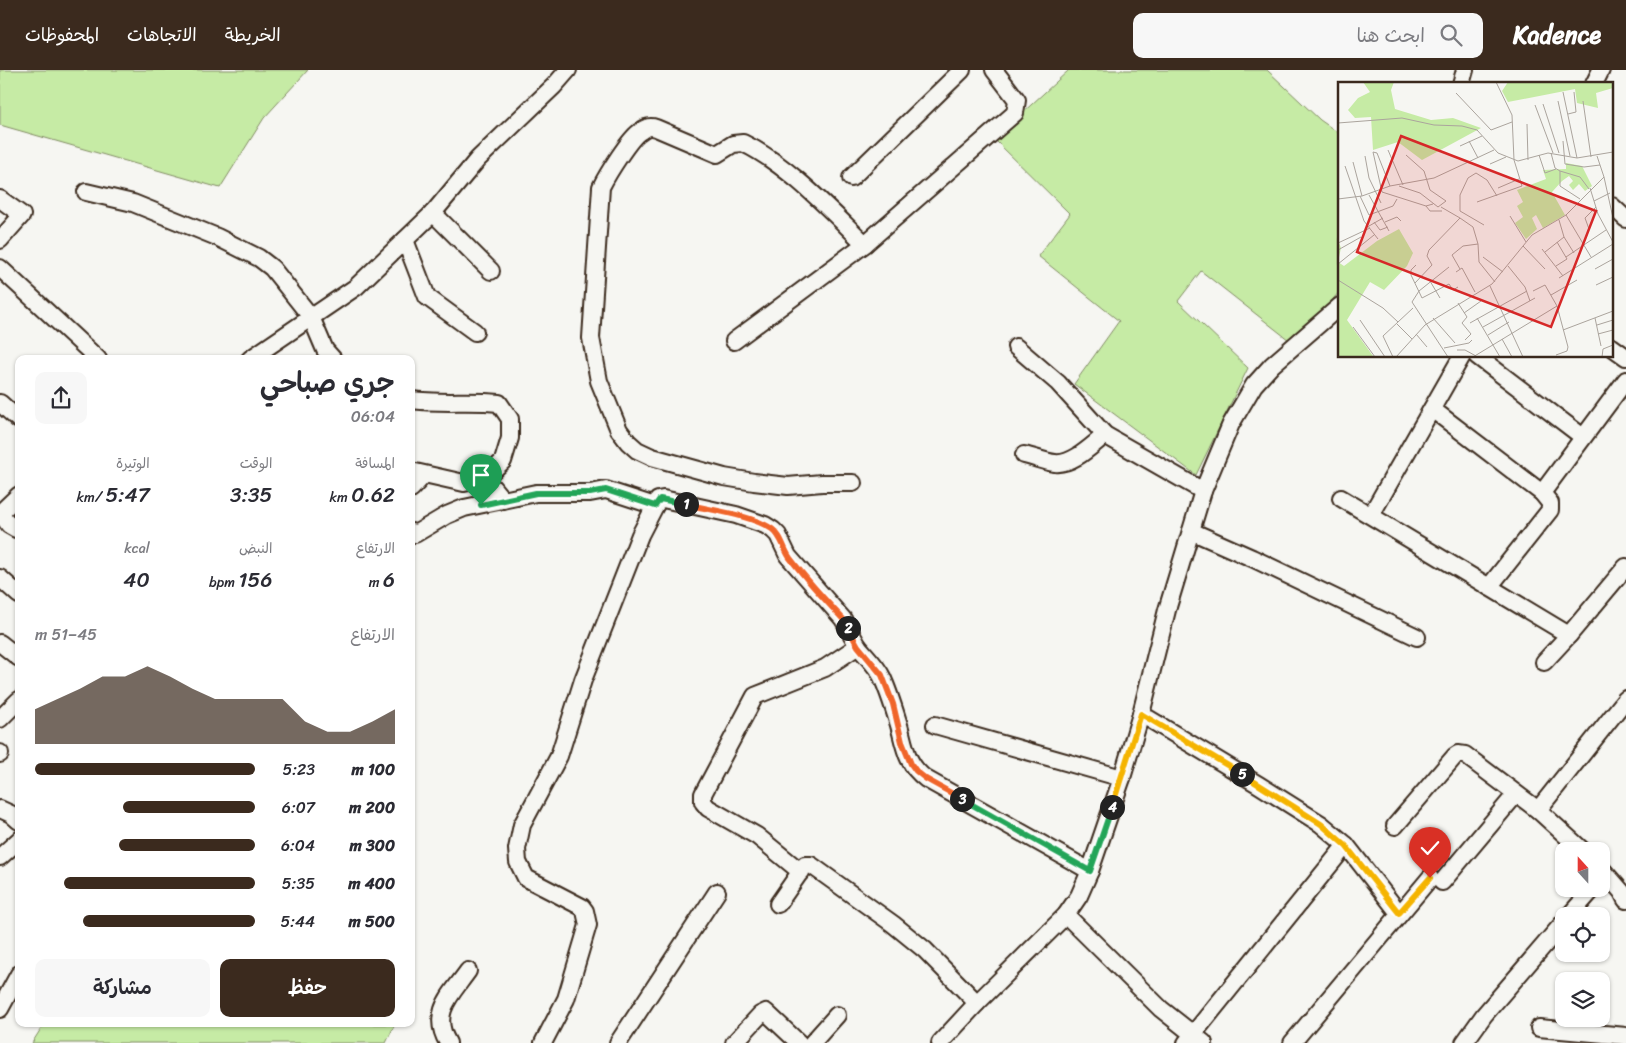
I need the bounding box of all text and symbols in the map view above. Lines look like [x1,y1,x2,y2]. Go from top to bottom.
search box [1133,13,1483,58]
text: Kadence [1513,14,1601,56]
text: المحفوظات [25,19,99,51]
text: الاتجاهات [127,19,197,51]
text: الخريطة [225,19,281,51]
text: ابحث هنا [1356,19,1425,52]
icon: search [1437,21,1465,49]
inset map [1338,82,1614,358]
text: جري صباحي [260,358,395,407]
button: share [35,372,87,424]
text: 06:04 [351,402,395,431]
text: الوتيرة [116,451,150,476]
text: الوقت [240,451,272,476]
text: المسافة [355,451,395,476]
pin [460,454,502,505]
icon: arrive [467,461,495,489]
text: 5:47 [105,476,150,514]
text: 3:35 [230,476,272,514]
text: 0.62 [351,476,395,514]
text: /km [77,485,105,510]
text: km [330,485,351,510]
pin: 1 [674,492,698,516]
text: 1 [683,492,690,517]
text: kcal [124,536,150,561]
text: النبض [239,536,272,561]
text: الارتفاع [356,536,395,561]
text: 40 [123,561,150,599]
text: 156 [239,561,272,599]
text: 6 [383,561,395,599]
text: bpm [209,570,239,595]
text: m [369,570,383,595]
pin: 2 [836,616,860,640]
text: 2 [844,616,853,641]
text: 45–51 m [35,620,97,649]
text: الارتفاع [350,620,395,649]
text: 5:23 [282,755,315,784]
text: 100 m [351,755,395,784]
pin: 5 [1230,762,1254,786]
text: 5 [1238,762,1247,787]
pin: 3 [950,786,974,812]
text: 3 [959,787,966,812]
text: 6:07 [282,793,315,822]
text: 200 m [349,793,395,822]
pin: 4 [1100,794,1124,820]
text: 4 [1108,795,1117,820]
pin [1409,827,1451,878]
text: 6:04 [281,831,315,860]
text: 300 m [350,831,395,860]
icon: check [1416,834,1444,862]
north arrow [1555,842,1610,898]
map controls [1555,842,1610,1027]
text: 5:35 [282,869,315,898]
text: 400 m [348,869,395,898]
text: 5:44 [280,907,315,936]
text: 500 m [349,907,395,936]
button: locate [1555,907,1610,962]
button: مشاركة [35,959,210,1017]
button: حفظ [220,959,395,1017]
button: layers [1555,972,1610,1027]

